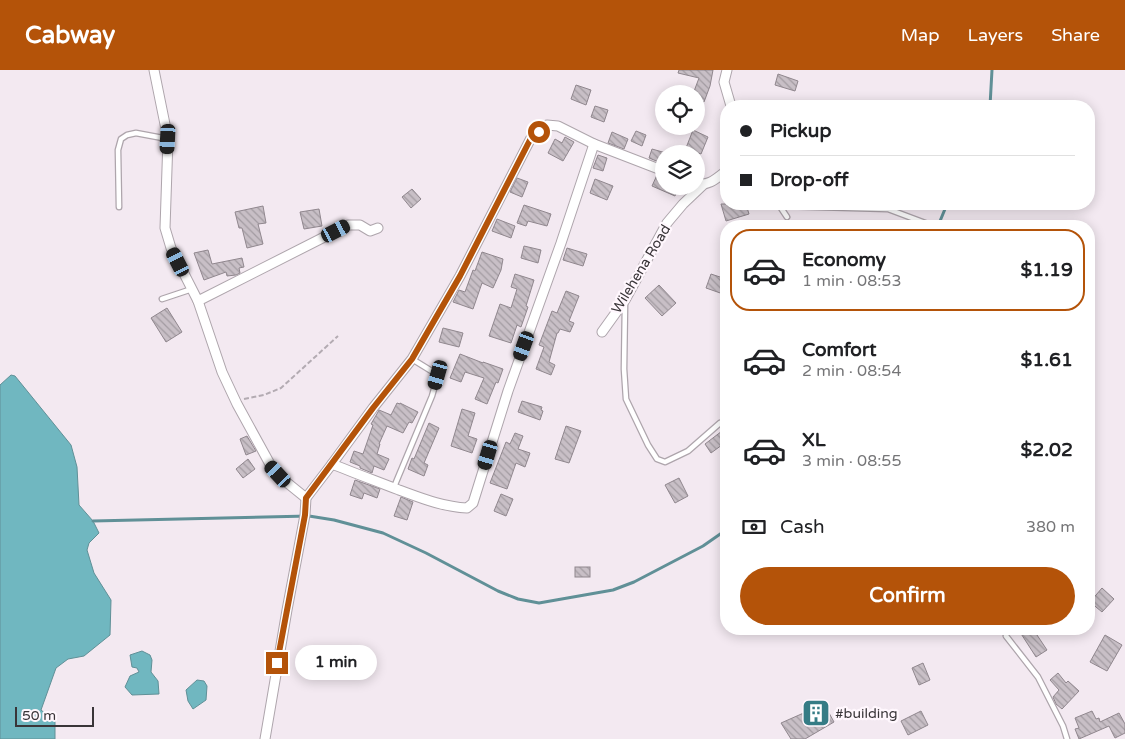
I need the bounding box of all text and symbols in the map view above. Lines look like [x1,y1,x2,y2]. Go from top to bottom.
text: Cabway [25,21,115,50]
text: Map [901,24,940,46]
text: Layers [968,24,1023,46]
text: Share [1051,24,1100,46]
map controls [655,85,705,195]
button: locate [655,85,705,135]
text: Pickup [770,120,831,142]
route start [528,121,550,143]
car [159,124,176,154]
button: layers [655,145,705,195]
text: Drop-off [770,169,849,191]
car [319,218,352,244]
street label: Wilehena Road [608,222,674,316]
car [164,245,191,279]
icon: car [742,248,787,293]
text: Economy [802,249,886,271]
text: $1.19 [1021,259,1073,281]
text: 1 min · 08:53 [802,271,901,291]
car [511,329,536,363]
icon: car [742,338,787,383]
text: Comfort [802,339,876,361]
text: $1.61 [1021,349,1073,371]
car [426,359,449,391]
text: 2 min · 08:54 [802,361,901,381]
icon: car [742,428,787,473]
text: XL [802,429,826,451]
car [476,438,499,472]
text: $2.02 [1021,439,1073,461]
text: 3 min · 08:55 [802,451,901,471]
car [262,458,293,490]
icon: cash [740,513,768,541]
text: Cash [780,516,825,538]
text: 380 m [1026,517,1075,537]
button: Confirm [740,567,1075,625]
callout: 1 min [294,646,377,680]
route end [266,652,288,674]
text: 1 min [315,652,357,672]
building icon: #building [801,698,831,728]
scale bar [15,704,94,727]
place label: #building [835,705,898,722]
text: 50 m [22,707,56,724]

